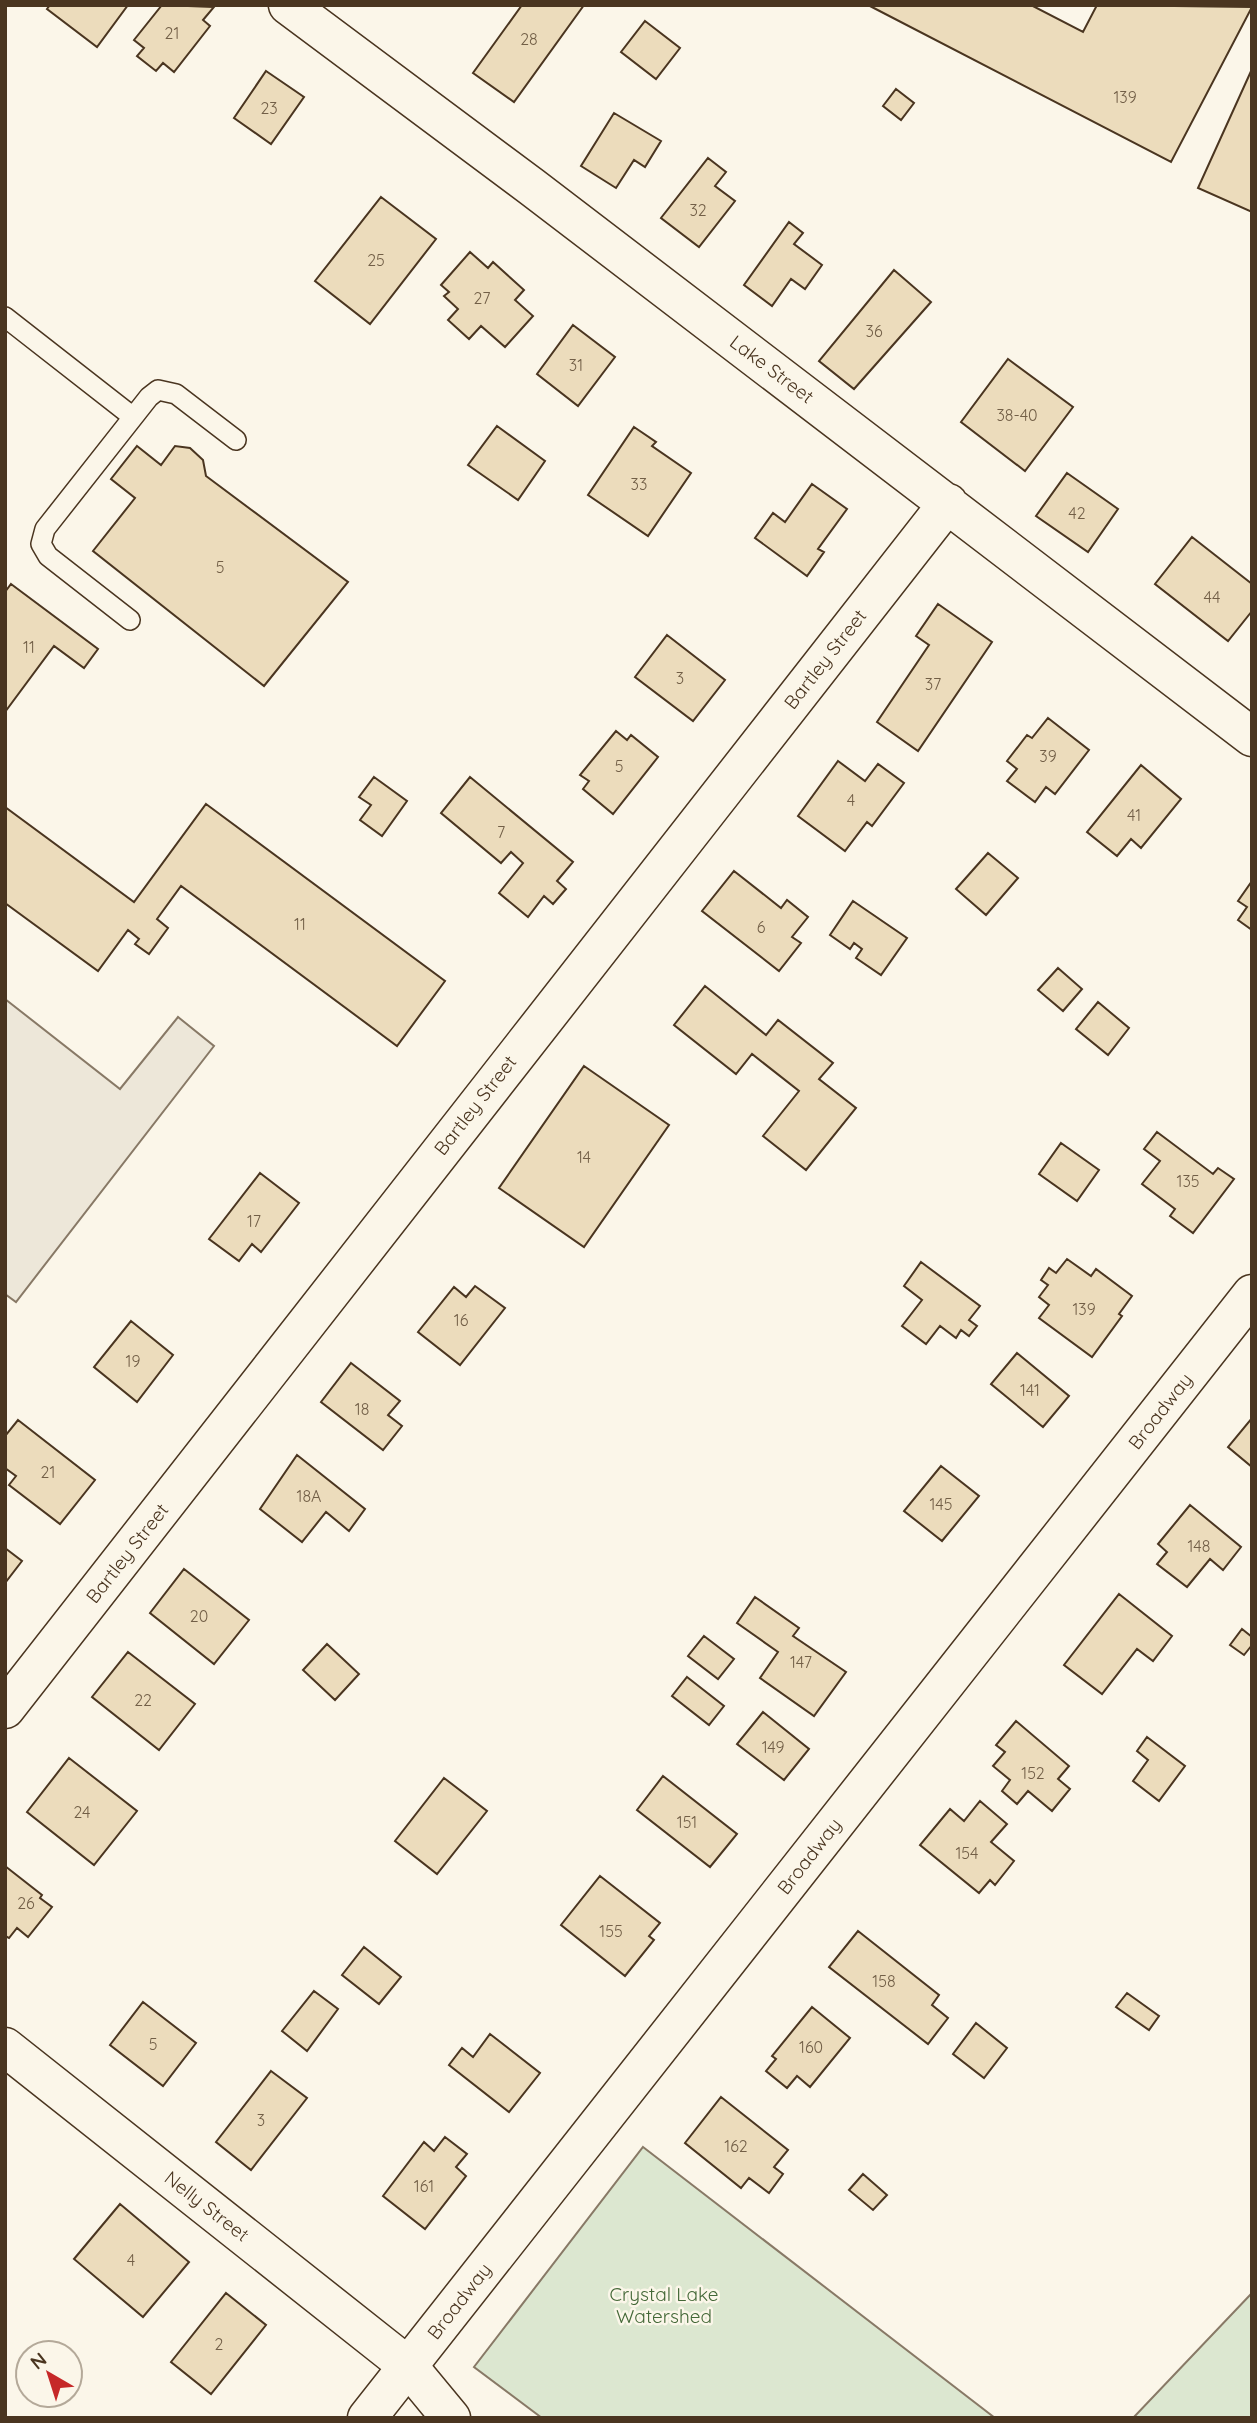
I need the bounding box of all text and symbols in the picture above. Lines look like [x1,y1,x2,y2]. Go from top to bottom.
house number: 21 [165,23,179,43]
house number: 28 [520,29,538,49]
house number: 139 [1113,87,1137,107]
house number: 23 [260,98,278,118]
house number: 32 [689,200,707,220]
house number: 25 [367,250,385,270]
house number: 27 [474,288,490,308]
house number: 36 [866,321,883,341]
street label: Lake Street [725,330,819,408]
house number: 31 [569,355,583,375]
house number: 38-40 [996,405,1038,425]
house number: 33 [631,474,647,494]
house number: 42 [1068,503,1086,523]
house number: 5 [216,557,224,577]
house number: 44 [1204,587,1220,607]
street label: Bartley Street [778,604,872,714]
house number: 11 [23,637,35,657]
house number: 3 [676,668,684,688]
house number: 37 [925,674,941,694]
house number: 39 [1039,746,1057,766]
house number: 5 [615,756,623,776]
house number: 4 [847,790,855,810]
house number: 41 [1127,805,1141,825]
house number: 7 [497,822,505,842]
house number: 11 [294,914,306,934]
house number: 6 [757,917,766,937]
street label: Bartley Street [428,1050,522,1160]
house number: 14 [577,1147,591,1167]
house number: 135 [1176,1171,1200,1191]
house number: 17 [247,1211,261,1231]
house number: 139 [1072,1299,1096,1319]
house number: 16 [454,1310,469,1330]
house number: 19 [126,1351,140,1371]
street label: Broadway [1123,1368,1197,1454]
house number: 141 [1020,1380,1040,1400]
house number: 18 [355,1399,369,1419]
house number: 21 [41,1462,55,1482]
house number: 18A [297,1486,321,1506]
house number: 145 [930,1494,952,1514]
street label: Bartley Street [80,1498,174,1608]
house number: 148 [1188,1536,1210,1556]
house number: 20 [190,1606,208,1626]
house number: 147 [790,1652,812,1672]
house number: 22 [134,1690,152,1710]
house number: 149 [762,1737,784,1757]
house number: 152 [1021,1763,1045,1783]
house number: 24 [73,1802,91,1822]
house number: 151 [677,1812,697,1832]
street label: Broadway [772,1813,846,1899]
house number: 154 [955,1843,979,1863]
house number: 26 [17,1893,35,1913]
house number: 155 [599,1921,623,1941]
house number: 158 [872,1971,896,1991]
house number: 5 [149,2034,157,2054]
house number: 160 [799,2037,823,2057]
house number: 3 [257,2110,265,2130]
house number: 162 [724,2136,748,2156]
street label: Nelly Street [160,2165,254,2247]
house number: 161 [414,2176,434,2196]
house number: 4 [127,2250,135,2270]
street label: Broadway [422,2258,496,2344]
park label: Crystal Lake Watershed [610,2282,718,2328]
house number: 2 [215,2334,224,2354]
north arrow [14,2339,84,2409]
text: N [25,2347,51,2375]

